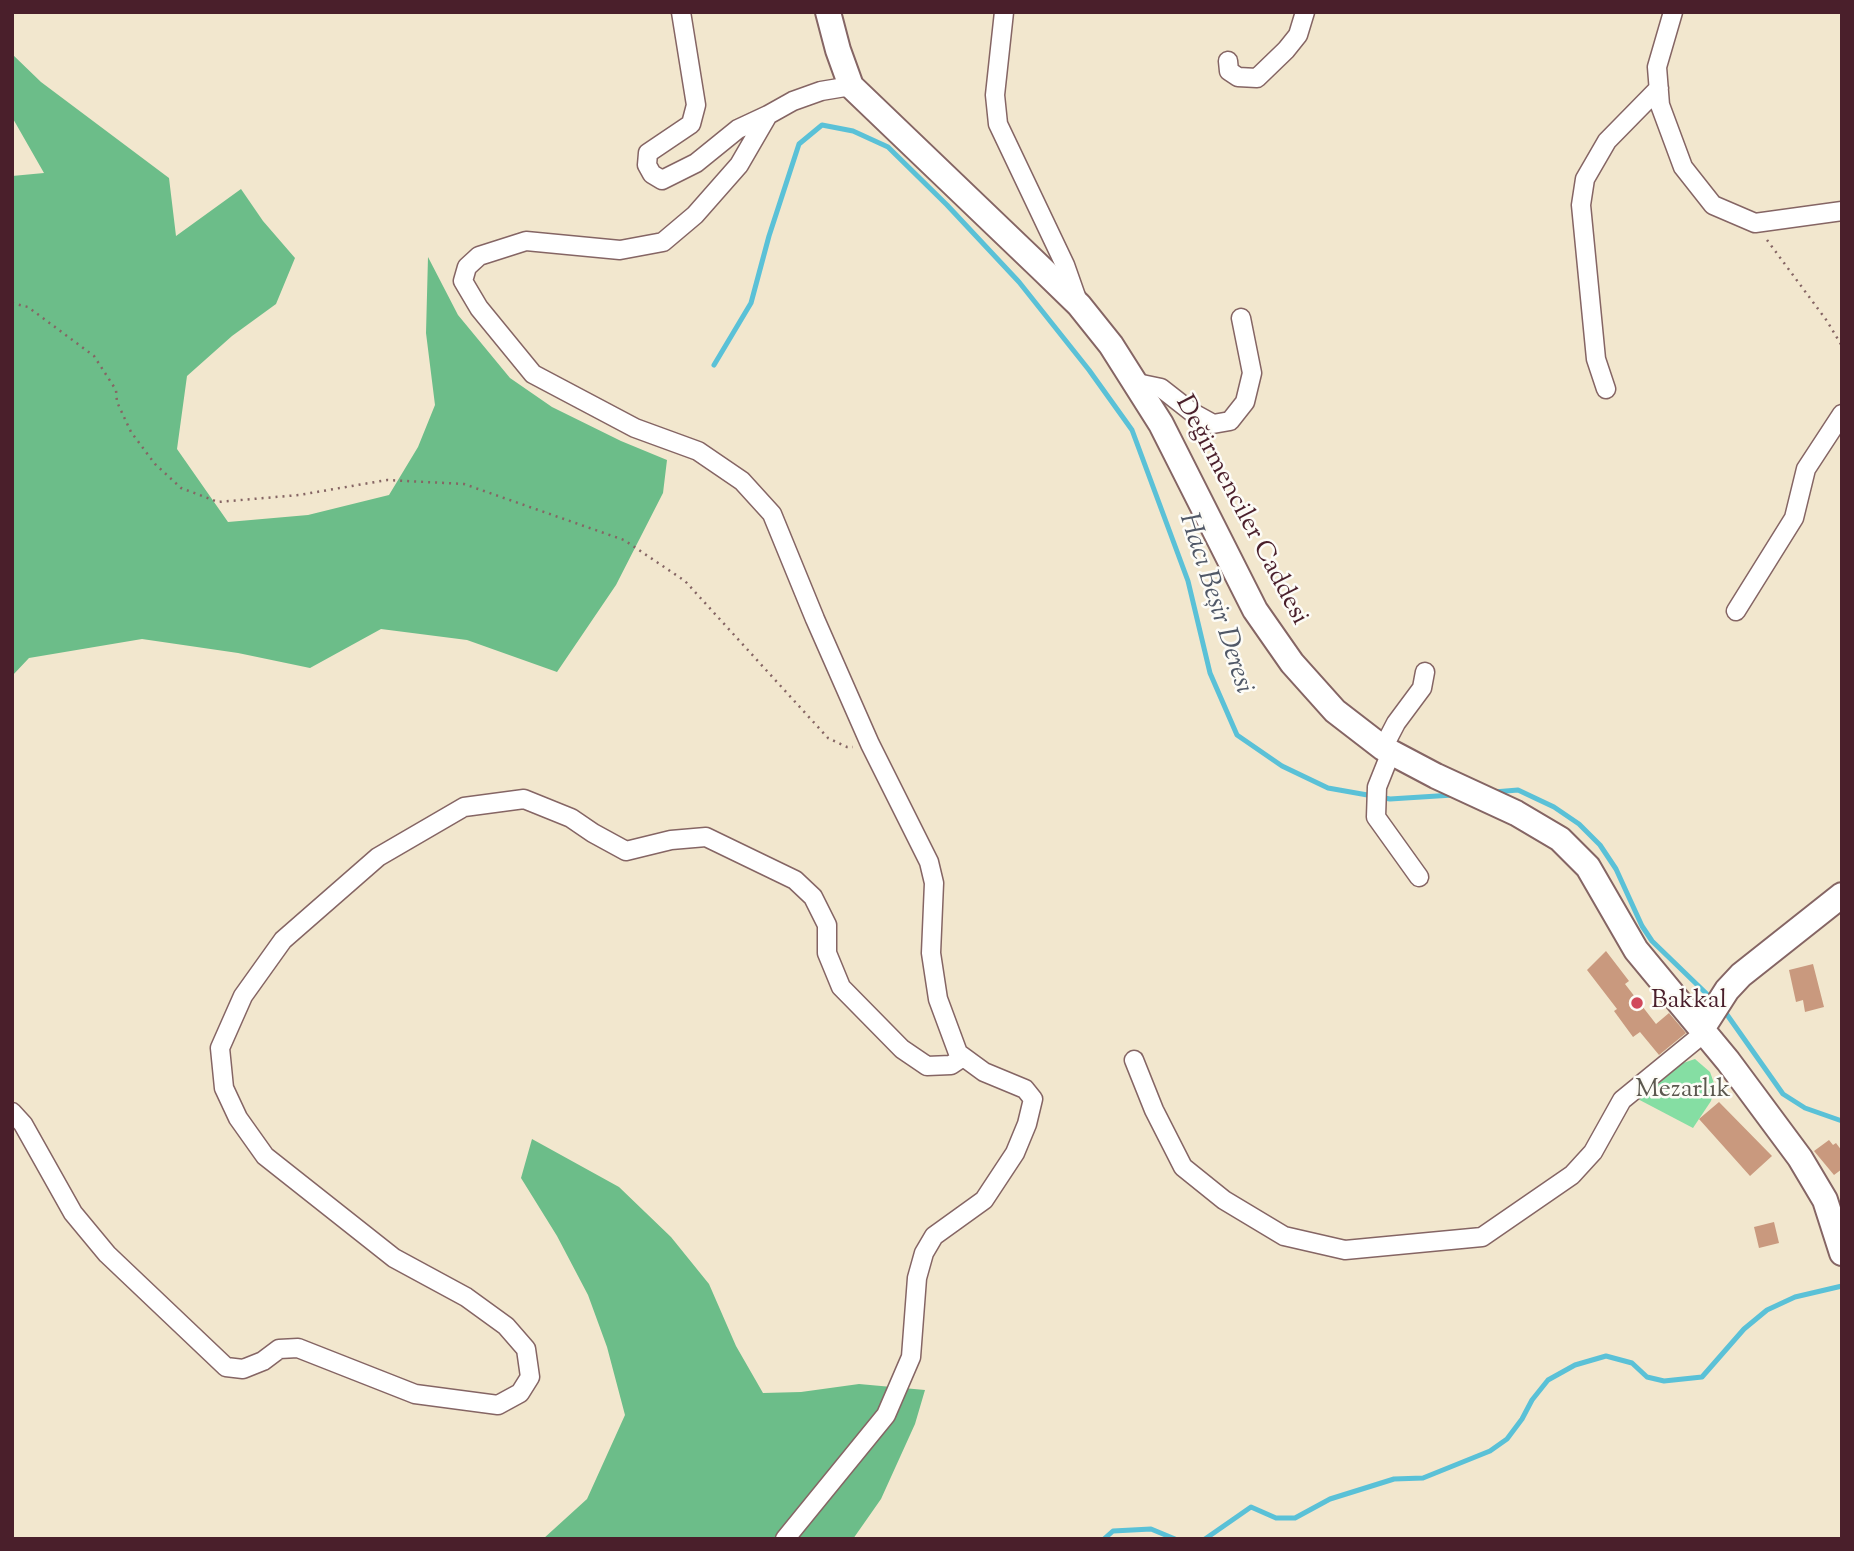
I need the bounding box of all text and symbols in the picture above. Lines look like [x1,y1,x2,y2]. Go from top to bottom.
street label: Değirmenciler Caddesi [1166,391,1314,631]
water label: Hacı Beşir Deresi [1169,510,1259,698]
place label: Bakkal [1651,987,1727,1019]
marker: Bakkal [1629,995,1645,1011]
park label: Mezarlık [1635,1076,1731,1108]

